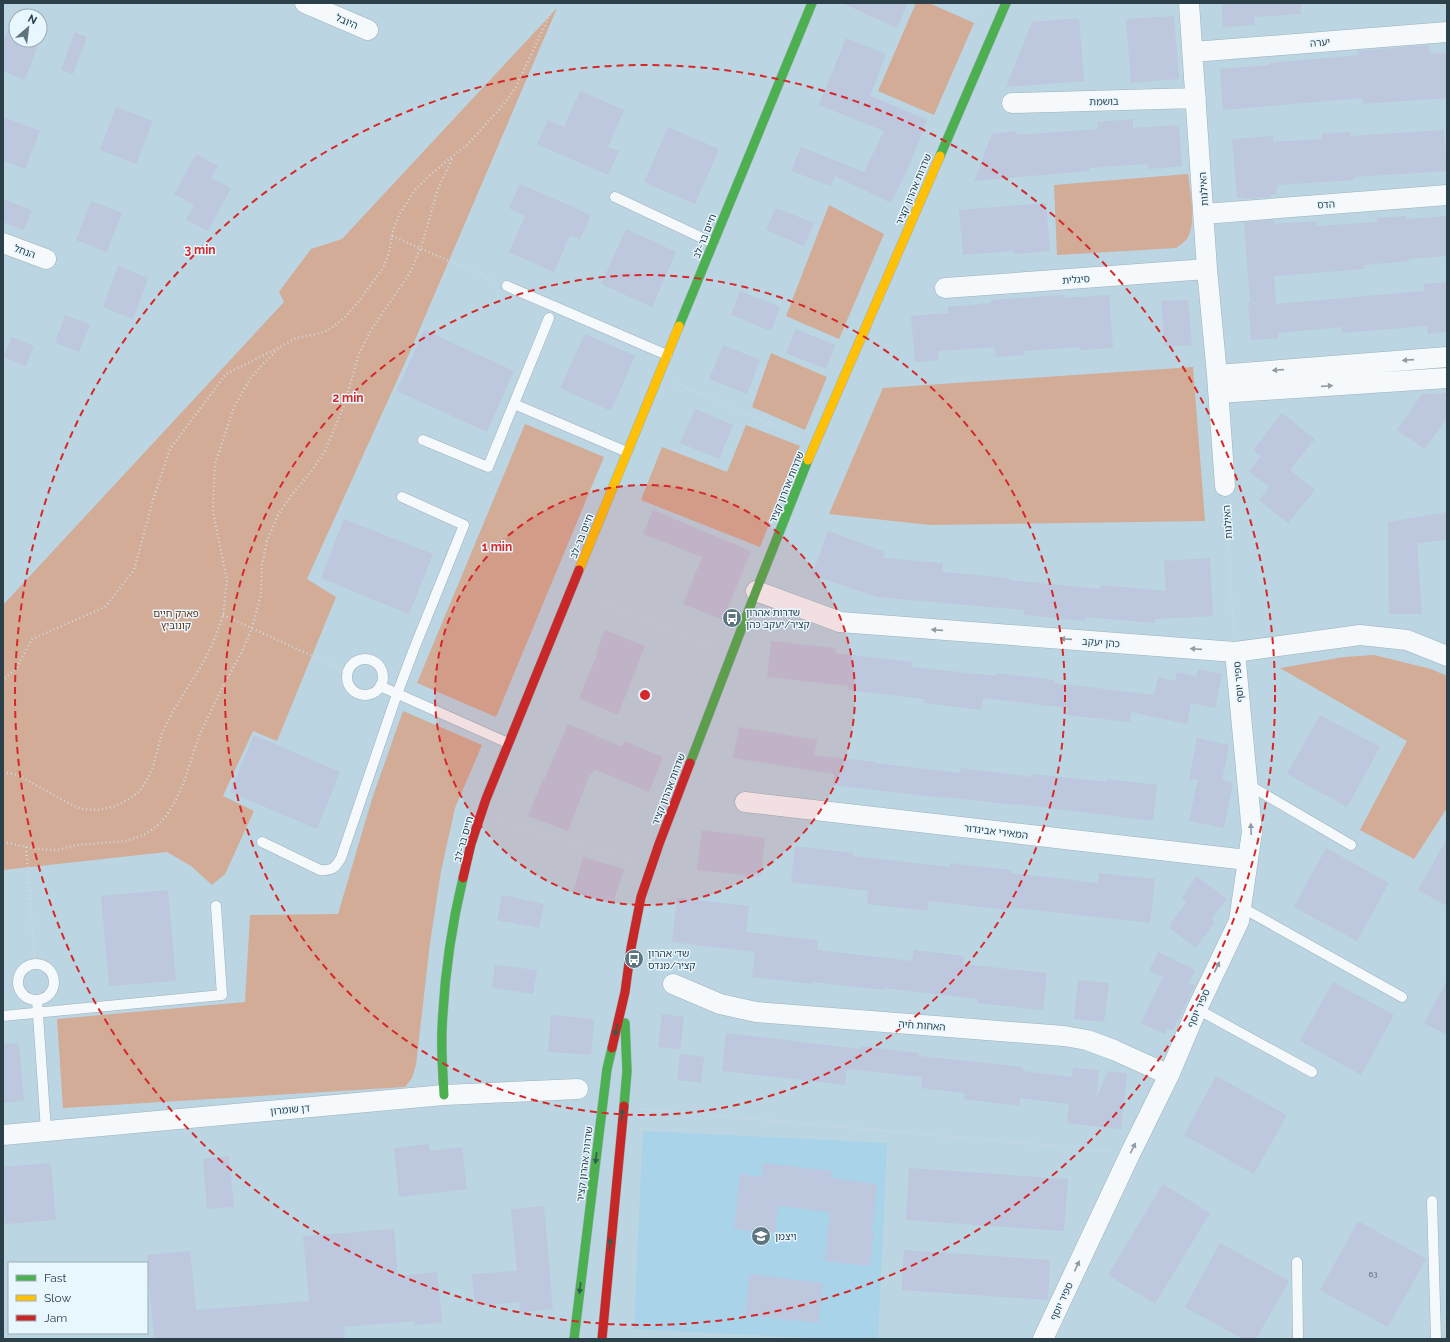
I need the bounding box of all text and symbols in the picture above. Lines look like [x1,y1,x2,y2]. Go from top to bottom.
north arrow [8,8,48,48]
text: N [26,12,39,27]
street label: היובל [334,12,360,31]
street label: יערה [1309,36,1331,49]
street label: בושמת [1089,96,1119,107]
street label: שדרות אהרון קציר [893,152,933,226]
street label: האילנות [1197,172,1210,206]
street label: הדס [1317,198,1335,211]
street label: חיים בר-לב [691,212,718,260]
street label: הנחל [13,243,37,260]
text: 3 min [184,243,216,257]
street label: סיגלית [1062,273,1090,286]
one-way arrow [1402,357,1414,364]
one-way arrow [1272,367,1285,373]
one-way arrow [1321,382,1333,389]
text: 2 min [332,391,364,405]
street label: שדרות אהרון קציר [767,450,806,525]
street label: האילנות [1221,505,1234,539]
street label: חיים בר-לב [568,512,595,560]
text: 1 min [482,540,512,554]
bus stop icon: שדרות אהרון קציר/יעקב כהן [721,607,743,629]
place label: שדרות אהרון קציר/יעקב כהן [746,607,810,630]
park label: פארק חיים קונוביץ [153,608,199,631]
one-way arrow [931,626,943,633]
one-way arrow [1060,636,1072,643]
street label: כהן יעקב [1082,636,1120,649]
one-way arrow [1190,646,1202,652]
street label: ספיר יוסף [1231,661,1246,703]
centre of rings [638,688,652,702]
street label: שדרות אהרון קציר [650,752,687,827]
street label: חיים בר-לב [452,815,475,863]
street label: המאירי אביגדור [963,822,1029,841]
one-way arrow [1248,822,1254,835]
bus stop icon: שד׳ אהרון קציר/מנדס [623,948,645,970]
place label: שד׳ אהרון קציר/מנדס [648,948,696,971]
one-way arrow [1214,961,1220,972]
street label: ספיר יוסף [1185,987,1212,1029]
street label: האחות חיה [898,1018,946,1033]
one-way arrow [612,1024,618,1036]
street label: דן שומרון [270,1102,311,1117]
one-way arrow [619,1109,626,1121]
street label: שדרות אהרון קציר [574,1126,595,1203]
one-way arrow [1130,1142,1136,1154]
one-way arrow [593,1152,599,1165]
school or university icon: ויצמן [750,1225,772,1247]
place label: ויצמן [775,1231,796,1242]
one-way arrow [607,1238,614,1250]
one-way arrow [1074,1260,1080,1271]
legend [8,1262,148,1334]
house number: 63 [1368,1269,1378,1279]
text: Fast [44,1271,67,1285]
street label: ספיר יוסף [1048,1280,1075,1322]
one-way arrow [577,1281,583,1294]
text: Slow [44,1291,71,1305]
text: Jam [44,1311,67,1325]

